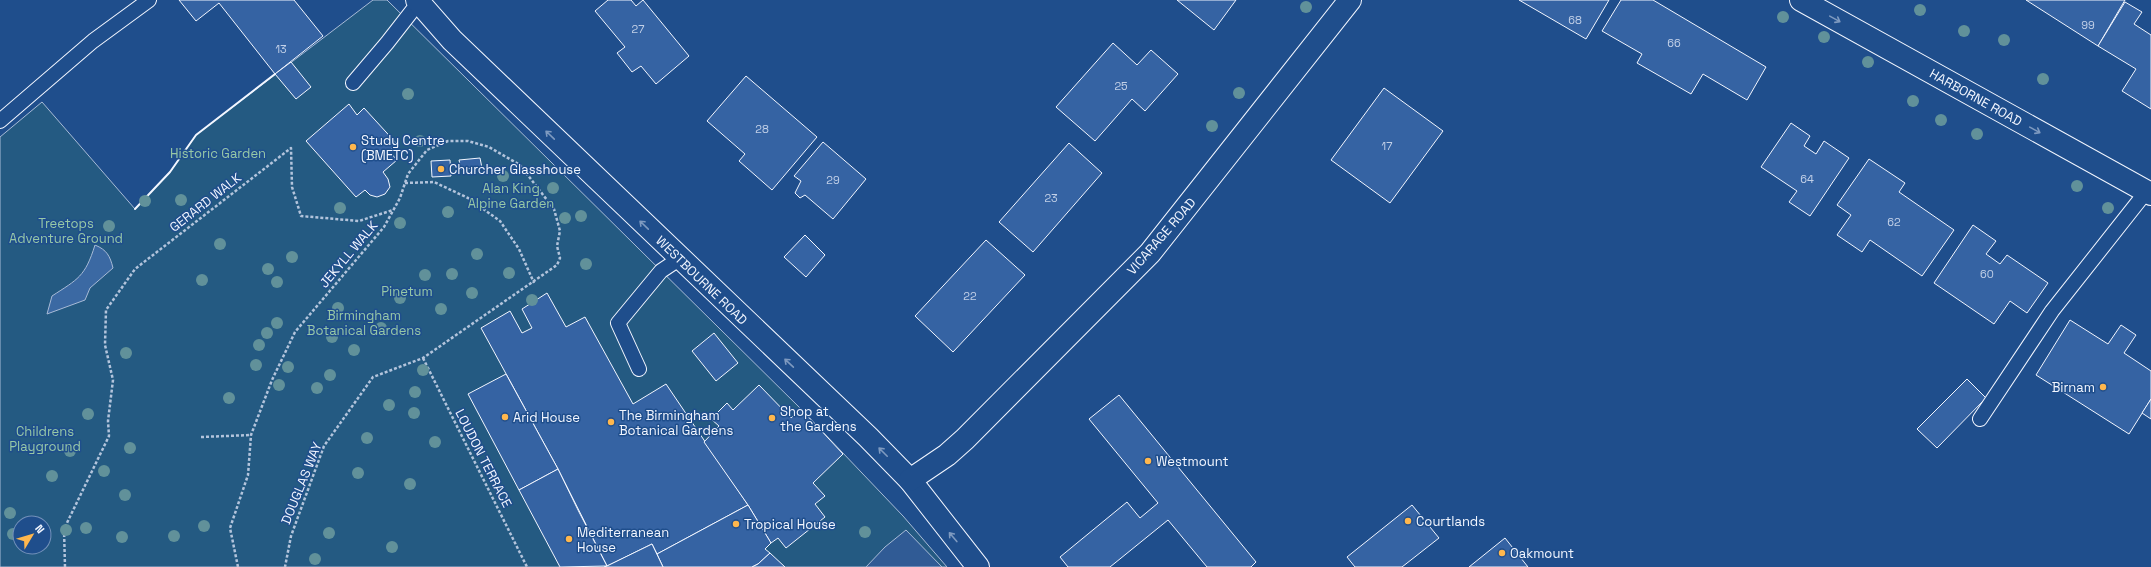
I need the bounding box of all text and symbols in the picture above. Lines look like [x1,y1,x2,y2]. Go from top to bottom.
house number: 68 [1568,13,1582,27]
one-way arrow [1829,16,1841,24]
house number: 99 [2081,18,2095,32]
house number: 27 [632,22,644,36]
house number: 66 [1667,36,1681,50]
house number: 13 [275,42,287,56]
street label: HARBORNE ROAD [1926,65,2025,130]
house number: 25 [1114,79,1128,93]
house number: 28 [755,122,769,136]
one-way arrow [2029,126,2041,134]
one-way arrow [545,130,555,140]
place label: Study Centre (BMETC) [361,132,445,164]
house number: 17 [1382,139,1392,153]
marker: Study Centre (BMETC) [348,142,358,152]
park label: Historic Garden [170,145,266,162]
place label: Churcher Glasshouse [449,161,581,178]
marker: Churcher Glasshouse [436,164,446,174]
street label: GERARD WALK [166,169,245,236]
house number: 64 [1800,172,1814,186]
house number: 29 [826,173,840,187]
park label: Alan King Alpine Garden [468,180,554,212]
house number: 23 [1044,191,1058,205]
street label: VICARAGE ROAD [1123,194,1200,278]
park label: Treetops Adventure Ground [9,215,123,247]
house number: 62 [1887,215,1901,229]
street label: JEKYLL WALK [315,217,381,291]
one-way arrow [639,220,649,230]
street label: WESTBOURNE ROAD [652,232,751,328]
house number: 60 [1980,267,1994,281]
park label: Pinetum [381,283,433,300]
house number: 22 [963,289,977,303]
park label: Birmingham Botanical Gardens [307,307,421,339]
one-way arrow [784,358,794,367]
place label: Birnam [2052,379,2095,396]
marker: Birnam [2098,382,2108,392]
place label: Shop at the Gardens [780,403,857,435]
street label: LOUDON TERRACE [451,406,516,510]
place label: The Birmingham Botanical Gardens [619,407,733,439]
place label: Arid House [513,409,580,426]
marker: Arid House [500,412,510,422]
marker: Shop at the Gardens [767,413,777,423]
marker: The Birmingham Botanical Gardens [606,417,616,427]
park label: Childrens Playground [9,423,81,455]
street label: DOUGLAS WAY [277,440,326,527]
one-way arrow [878,447,888,457]
place label: Westmount [1156,453,1229,470]
marker: Westmount [1143,456,1153,466]
place label: Courtlands [1416,513,1485,530]
north arrow [12,515,52,555]
place label: Tropical House [744,516,836,533]
marker: Courtlands [1403,516,1413,526]
marker: Tropical House [731,519,741,529]
text: N [32,522,48,536]
place label: Mediterranean House [577,524,669,556]
one-way arrow [949,531,958,542]
marker: Mediterranean House [564,534,574,544]
place label: Oakmount [1510,545,1574,562]
marker: Oakmount [1497,548,1507,558]

